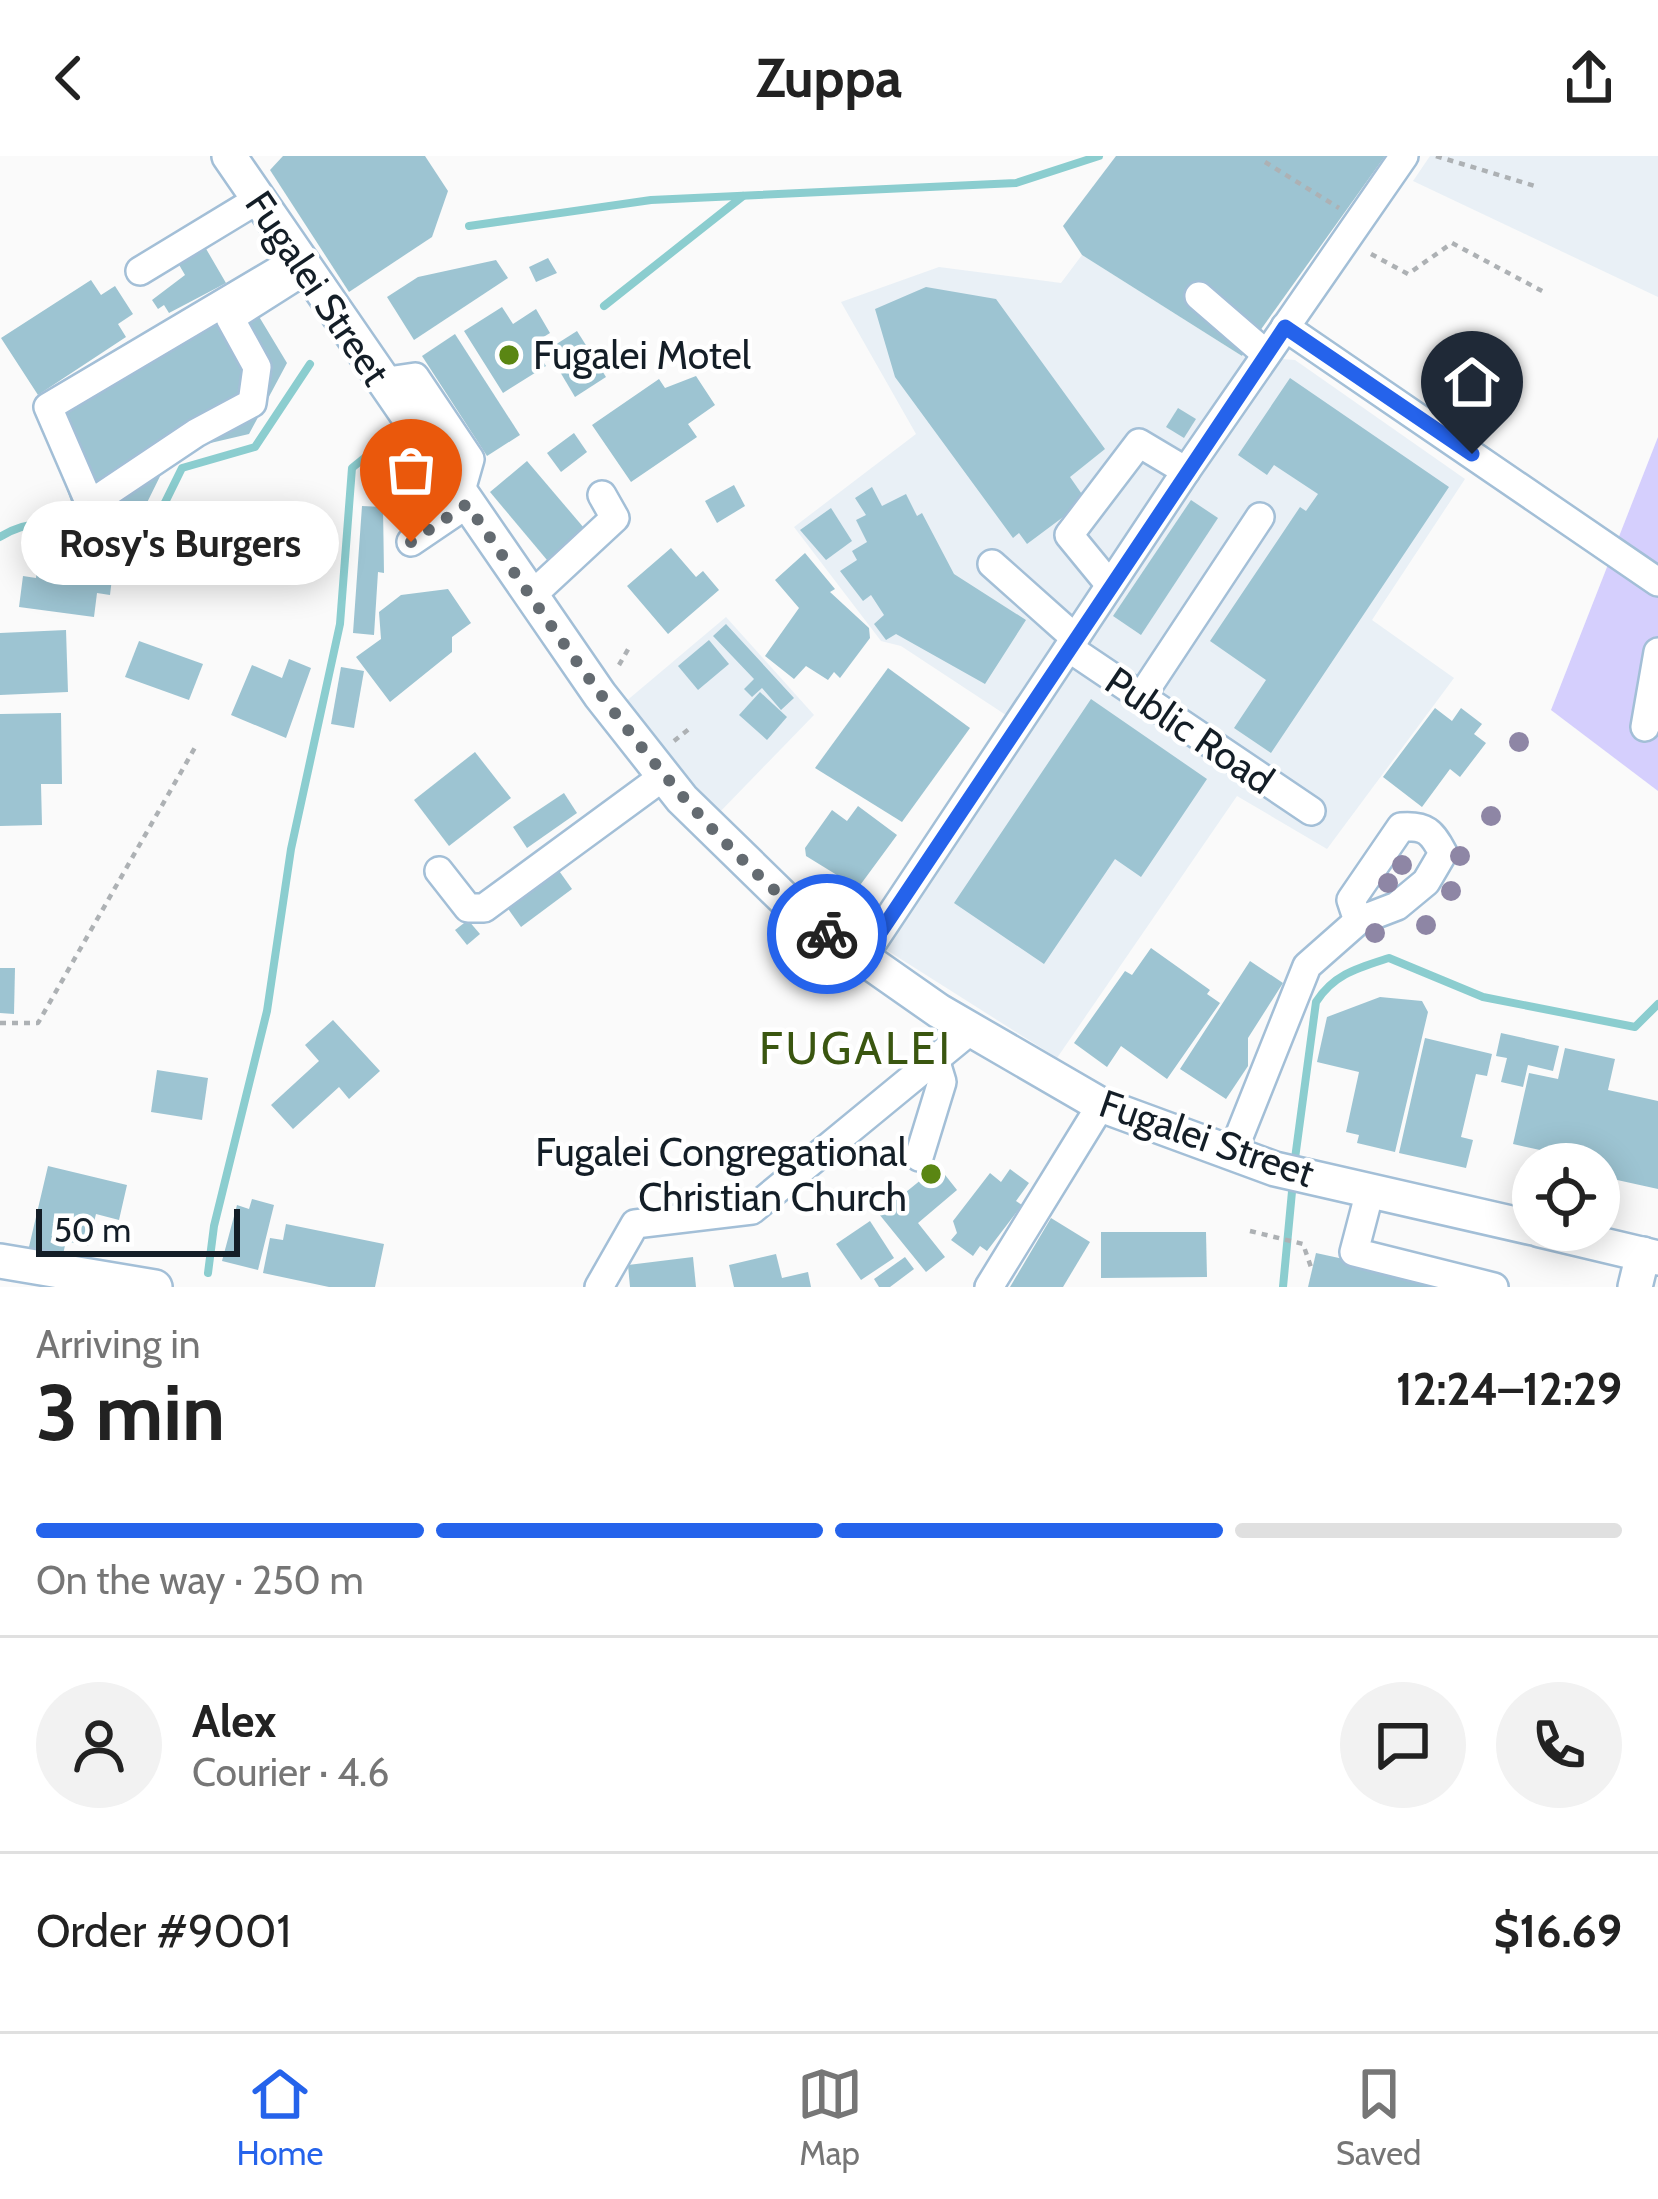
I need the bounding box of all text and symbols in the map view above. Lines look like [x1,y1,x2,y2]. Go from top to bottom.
icon: back [36,45,102,111]
text: Zuppa [756,45,902,111]
icon: share [1556,45,1622,111]
street label: Fugalei Street [236,182,400,394]
place label: Fugalei Motel [533,331,751,379]
pin [1421,331,1523,454]
marker: Fugalei Motel [496,342,522,368]
icon: home [1439,349,1505,415]
pin [360,419,462,542]
icon: bag [378,437,444,503]
callout: Rosy's Burgers [21,500,339,584]
text: Rosy's Burgers [59,519,301,567]
street label: Public Road [1097,656,1283,804]
courier [767,874,887,994]
icon: bike [794,901,860,967]
district label: FUGALEI [759,1021,953,1075]
street label: Fugalei Street [1093,1079,1321,1197]
place label: Fugalei Congregational Christian Church [535,1128,907,1221]
map controls [1512,1143,1620,1251]
button: locate [1512,1143,1620,1251]
marker: Fugalei Congregational Christian Church [918,1161,944,1187]
scale bar [36,1203,240,1256]
text: 50 m [54,1210,131,1250]
text: Arriving in [36,1320,200,1368]
text: 12:24–12:29 [1396,1362,1622,1416]
text: 3 min [36,1365,225,1460]
text: On the way · 250 m [36,1556,364,1604]
button: person [36,1682,162,1808]
button: chat [1340,1682,1466,1808]
button: phone [1496,1682,1622,1808]
text: Alex [192,1694,276,1748]
text: Courier · 4.6 [192,1748,389,1796]
text: Order #9001 [36,1904,291,1958]
text: $16.69 [1493,1904,1622,1958]
tab: Home [237,2061,323,2173]
tab: Map [797,2061,863,2173]
tab: Saved [1336,2061,1421,2173]

